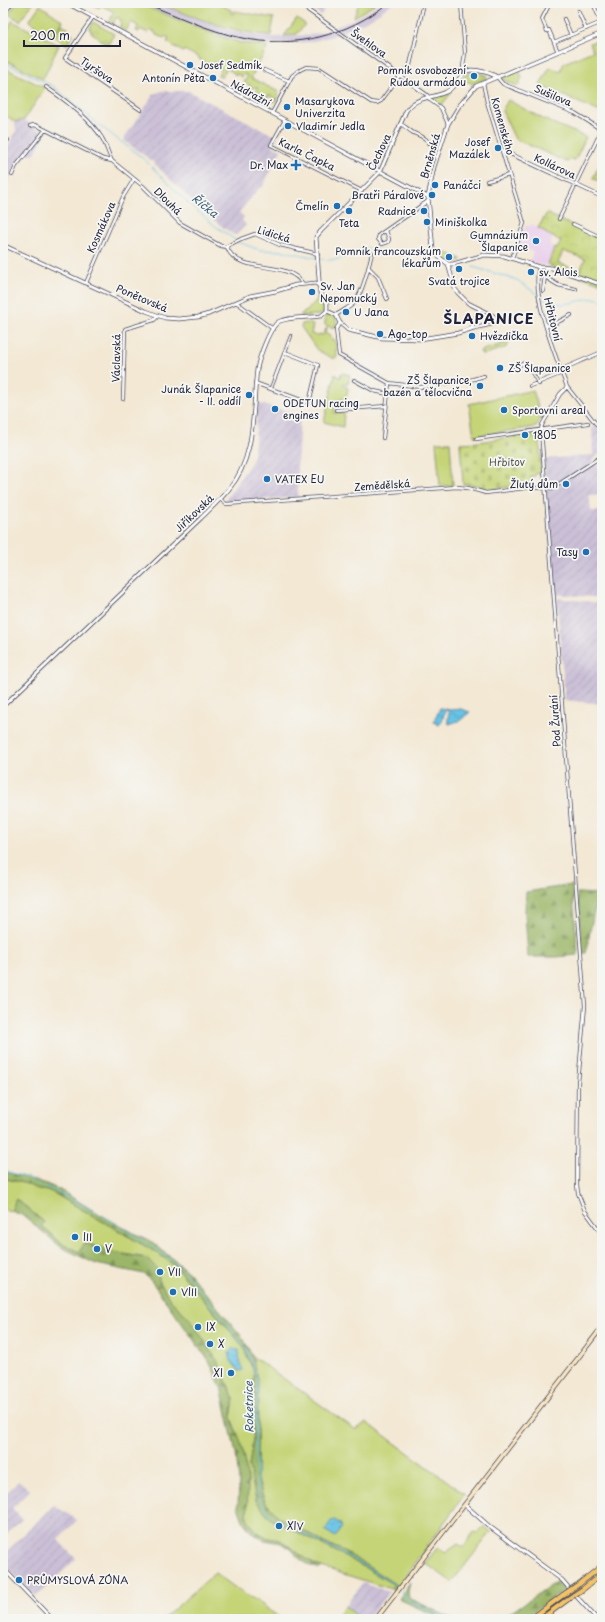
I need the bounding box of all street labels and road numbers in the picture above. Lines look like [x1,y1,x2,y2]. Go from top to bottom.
street label: Švehlova [348,25,391,61]
street label: Tyršova [77,53,118,88]
street label: Nádražní [228,75,275,110]
street label: Sušilova [532,80,575,109]
street label: Komenského [488,95,519,157]
street label: Čechova [363,130,394,173]
street label: Brněnská [416,131,443,180]
street label: Karla Čapka [277,133,339,174]
street label: Kollárova [532,149,579,182]
street label: Dlouhá [151,183,186,218]
street label: Kosmákova [83,198,119,255]
street label: Lidická [256,221,293,246]
street label: Ponětovská [114,280,171,315]
street label: Hřbitovní [541,295,566,343]
street label: Václavská [108,333,123,382]
street label: Zemědělská [353,475,411,494]
street label: Jiříkovská [171,490,217,535]
street label: Pod Žurání [545,694,564,748]

